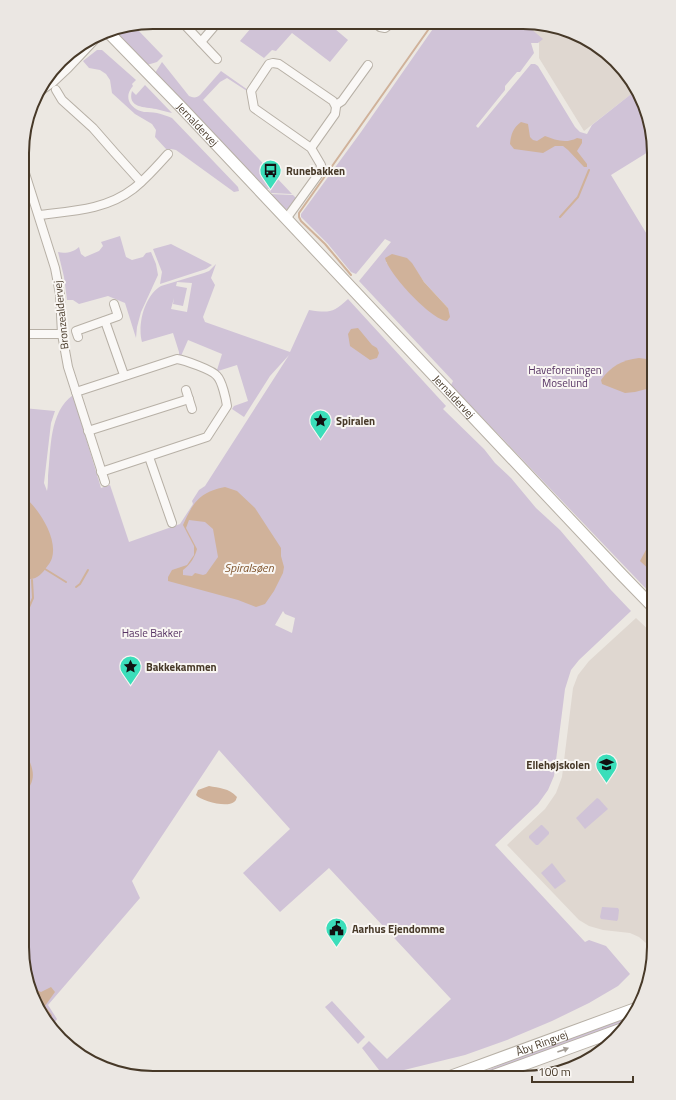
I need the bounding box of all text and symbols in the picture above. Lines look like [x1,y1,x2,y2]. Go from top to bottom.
street label: Jernaldervej [173,99,222,150]
bus stop icon: Runebakken [257,158,283,191]
place label: Runebakken [286,163,345,179]
street label: Bronzealdervej [49,280,73,350]
park label: Haveforeningen Moselund [528,362,602,391]
street label: Jernaldervej [429,371,479,422]
place icon: Spiralen [307,408,333,441]
place label: Spiralen [336,413,375,429]
water label: Spiralsøen [224,558,275,577]
park label: Hasle Bakker [122,625,182,641]
place icon: Bakkekammen [117,654,143,687]
place label: Bakkekammen [146,659,217,675]
school or university icon: Ellehøjskolen [593,752,619,785]
place label: Ellehøjskolen [526,757,590,773]
public building icon: Aarhus Ejendomme [324,916,350,949]
place label: Aarhus Ejendomme [352,921,445,937]
street label: Åby Ringvej [514,1026,570,1060]
one-way arrow [558,1047,570,1053]
scale bar [532,1058,633,1084]
text: 100 m [538,1062,571,1081]

